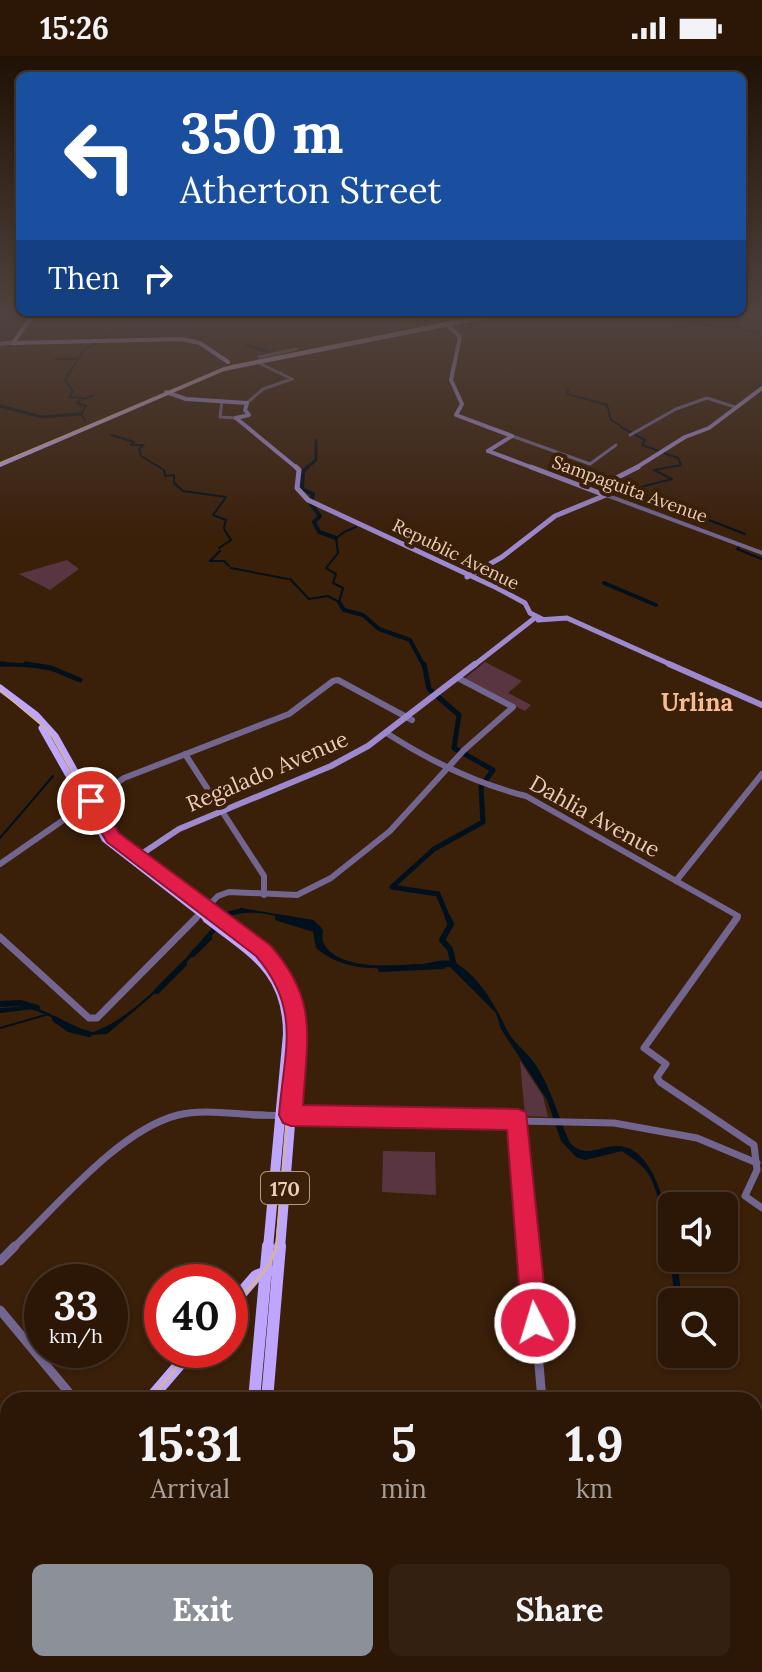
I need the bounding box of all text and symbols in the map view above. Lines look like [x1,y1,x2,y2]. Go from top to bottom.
text: 15:26 [40,9,109,47]
text: 350 m [180,97,343,168]
icon: left [48,104,152,208]
text: Atherton Street [180,167,442,213]
icon: right [136,256,180,300]
text: Then [48,259,120,297]
street label: Sampaguita Avenue [549,450,711,528]
street label: Republic Avenue [389,513,523,595]
district label: Urlina [661,687,733,718]
street label: Regalado Avenue [182,724,352,818]
pin [57,767,125,835]
street label: Dahlia Avenue [525,769,665,863]
icon: arrive [69,779,113,823]
road number: 170 [261,1172,309,1204]
map controls [658,1192,738,1368]
button: sound [658,1192,738,1272]
speed limit sign: 40 [144,1264,248,1368]
text: 33 [54,1280,98,1331]
position arrow [493,1281,577,1365]
button: search [658,1288,738,1368]
text: km/h [49,1323,103,1348]
text: 15:31 [138,1413,242,1474]
text: 5 [391,1413,417,1474]
text: 1.9 [565,1413,624,1474]
text: Arrival [151,1472,230,1505]
text: min [381,1472,427,1505]
text: km [576,1472,613,1505]
button: Exit [32,1564,373,1656]
button: Share [389,1564,730,1656]

